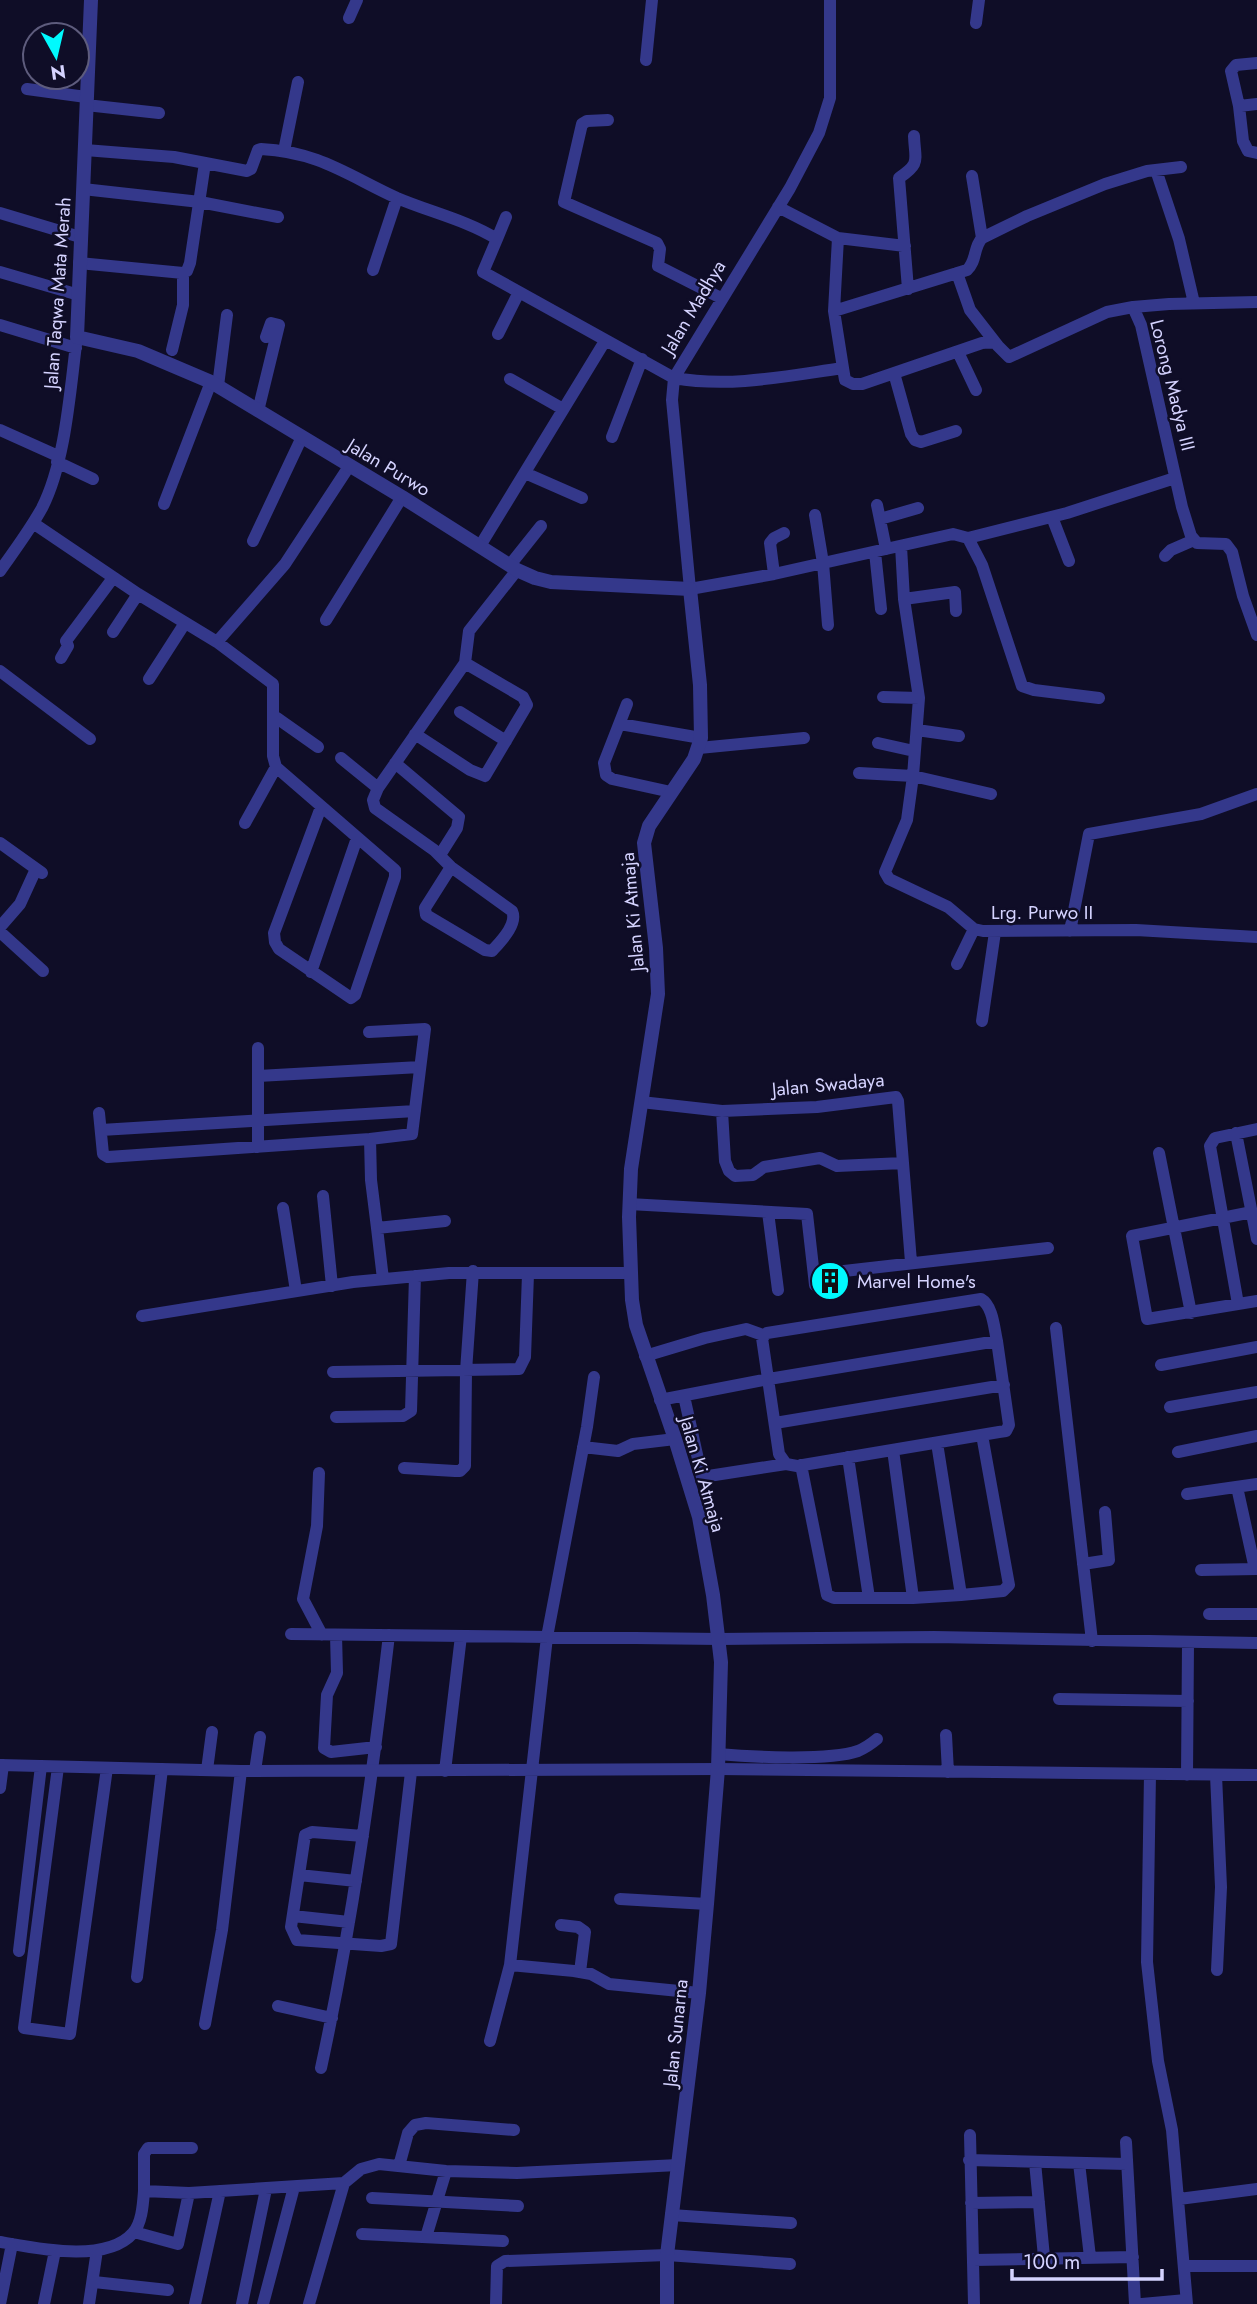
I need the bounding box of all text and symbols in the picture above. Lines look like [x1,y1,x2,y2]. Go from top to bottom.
north arrow [21,21,91,91]
text: N [49,58,68,87]
street label: Jalan Taqwa Mata Merah [37,196,78,393]
street label: Jalan Madhya [653,255,732,362]
street label: Lorong Madya III [1143,317,1202,454]
street label: Jalan Purwo [339,430,436,503]
street label: Jalan Ki Atmaja [614,851,651,976]
street label: Lrg. Purwo II [991,899,1093,926]
street label: Jalan Swadaya [768,1066,885,1103]
building icon: Marvel Home's [809,1260,851,1302]
place label: Marvel Home's [857,1268,976,1295]
street label: Jalan Ki Atmaja [672,1410,732,1535]
street label: Jalan Sunarna [656,1978,695,2091]
scale bar [1012,2238,1162,2282]
text: 100 m [1023,2247,1080,2277]

